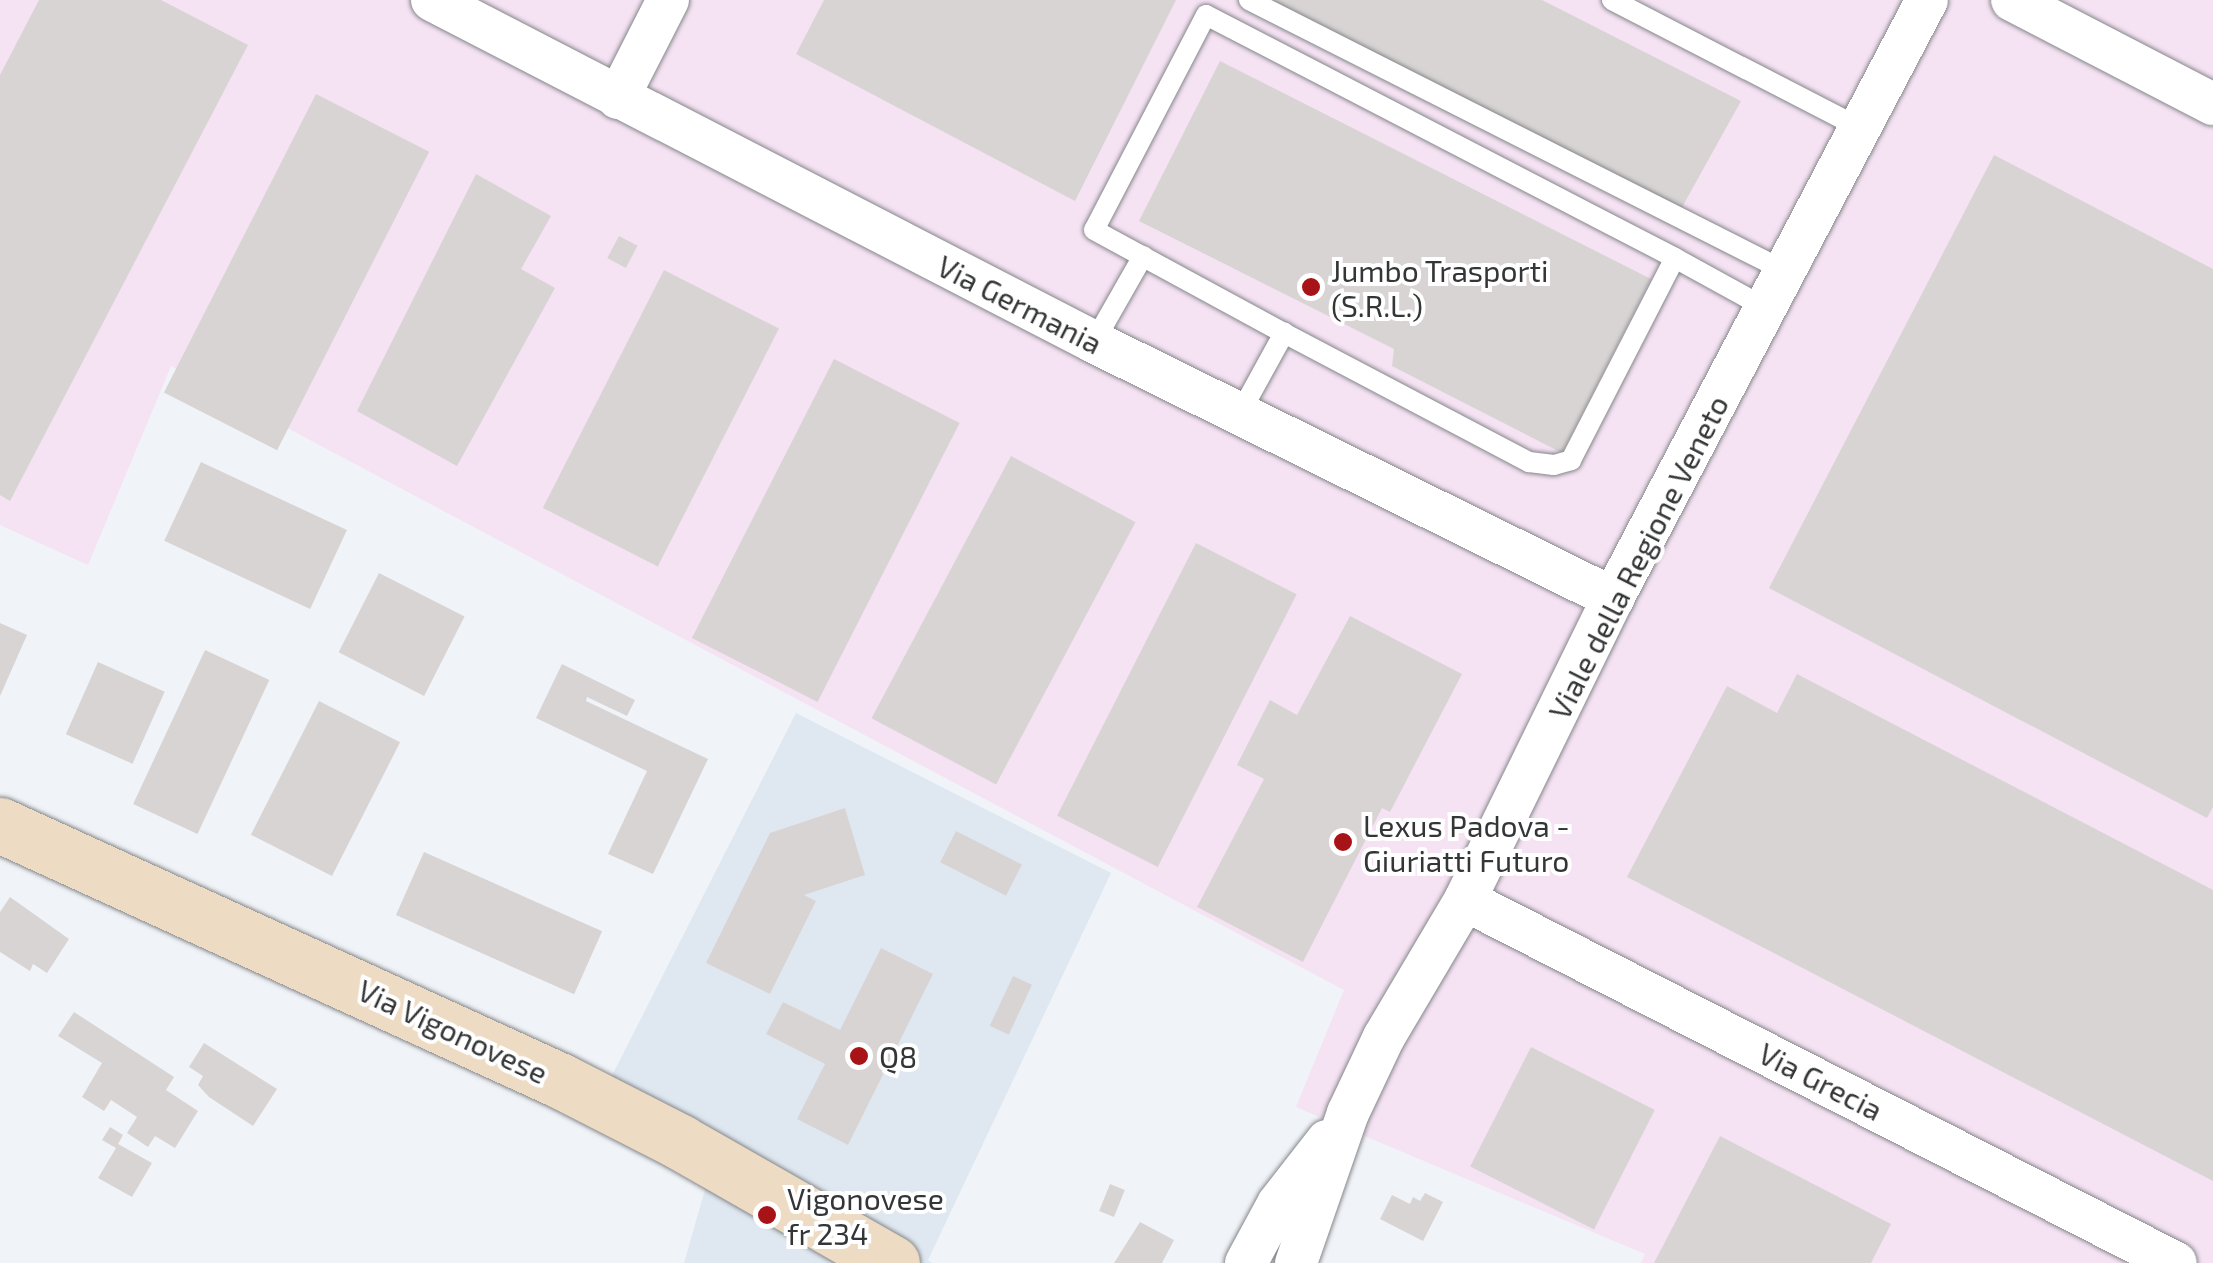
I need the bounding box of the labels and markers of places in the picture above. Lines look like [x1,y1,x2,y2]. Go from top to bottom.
place label: Jumbo Trasporti (S.R.L.) [1331,252,1549,322]
marker: Jumbo Trasporti (S.R.L.) [1300,276,1322,298]
place label: Lexus Padova - Giuriatti Futuro [1363,807,1570,878]
marker: Lexus Padova - Giuriatti Futuro [1332,831,1354,853]
place label: Q8 [879,1038,917,1074]
marker: Q8 [848,1045,870,1067]
place label: Vigonovese fr 234 [787,1180,944,1250]
marker: Vigonovese fr 234 [756,1204,778,1226]

